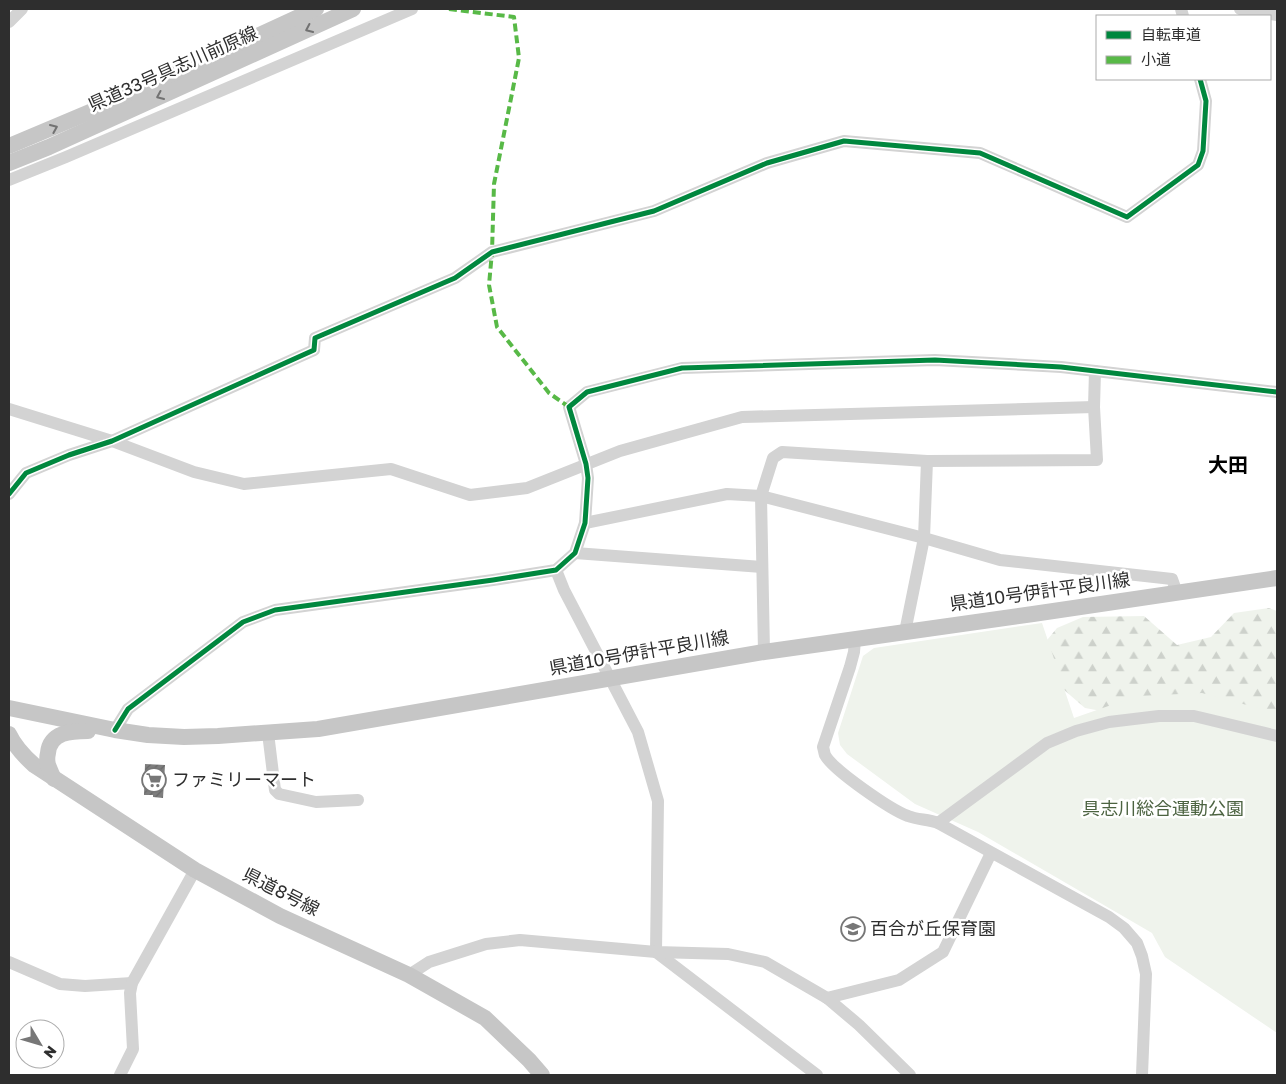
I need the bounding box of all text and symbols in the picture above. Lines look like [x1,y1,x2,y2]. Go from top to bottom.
legend [1096,15,1271,80]
street label: 県道33号具志川前原線 [85,21,261,115]
one-way arrow [305,23,314,33]
text: 自転車道 [1141,25,1201,43]
text: 小道 [1141,50,1171,68]
one-way arrow [157,90,166,100]
one-way arrow [49,123,58,134]
district label: 大田 [1208,452,1248,476]
street label: 県道10号伊計平良川線 [948,567,1131,615]
street label: 県道10号伊計平良川線 [547,625,730,679]
supermarket icon: ファミリーマート [141,767,167,793]
place label: ファミリーマート [172,768,316,790]
park label: 具志川総合運動公園 [1082,797,1244,819]
street label: 県道8号線 [239,862,323,920]
school or university icon: 百合が丘保育園 [840,916,866,942]
place label: 百合が丘保育園 [870,917,996,939]
north arrow [15,1019,65,1069]
text: N [41,1043,61,1062]

